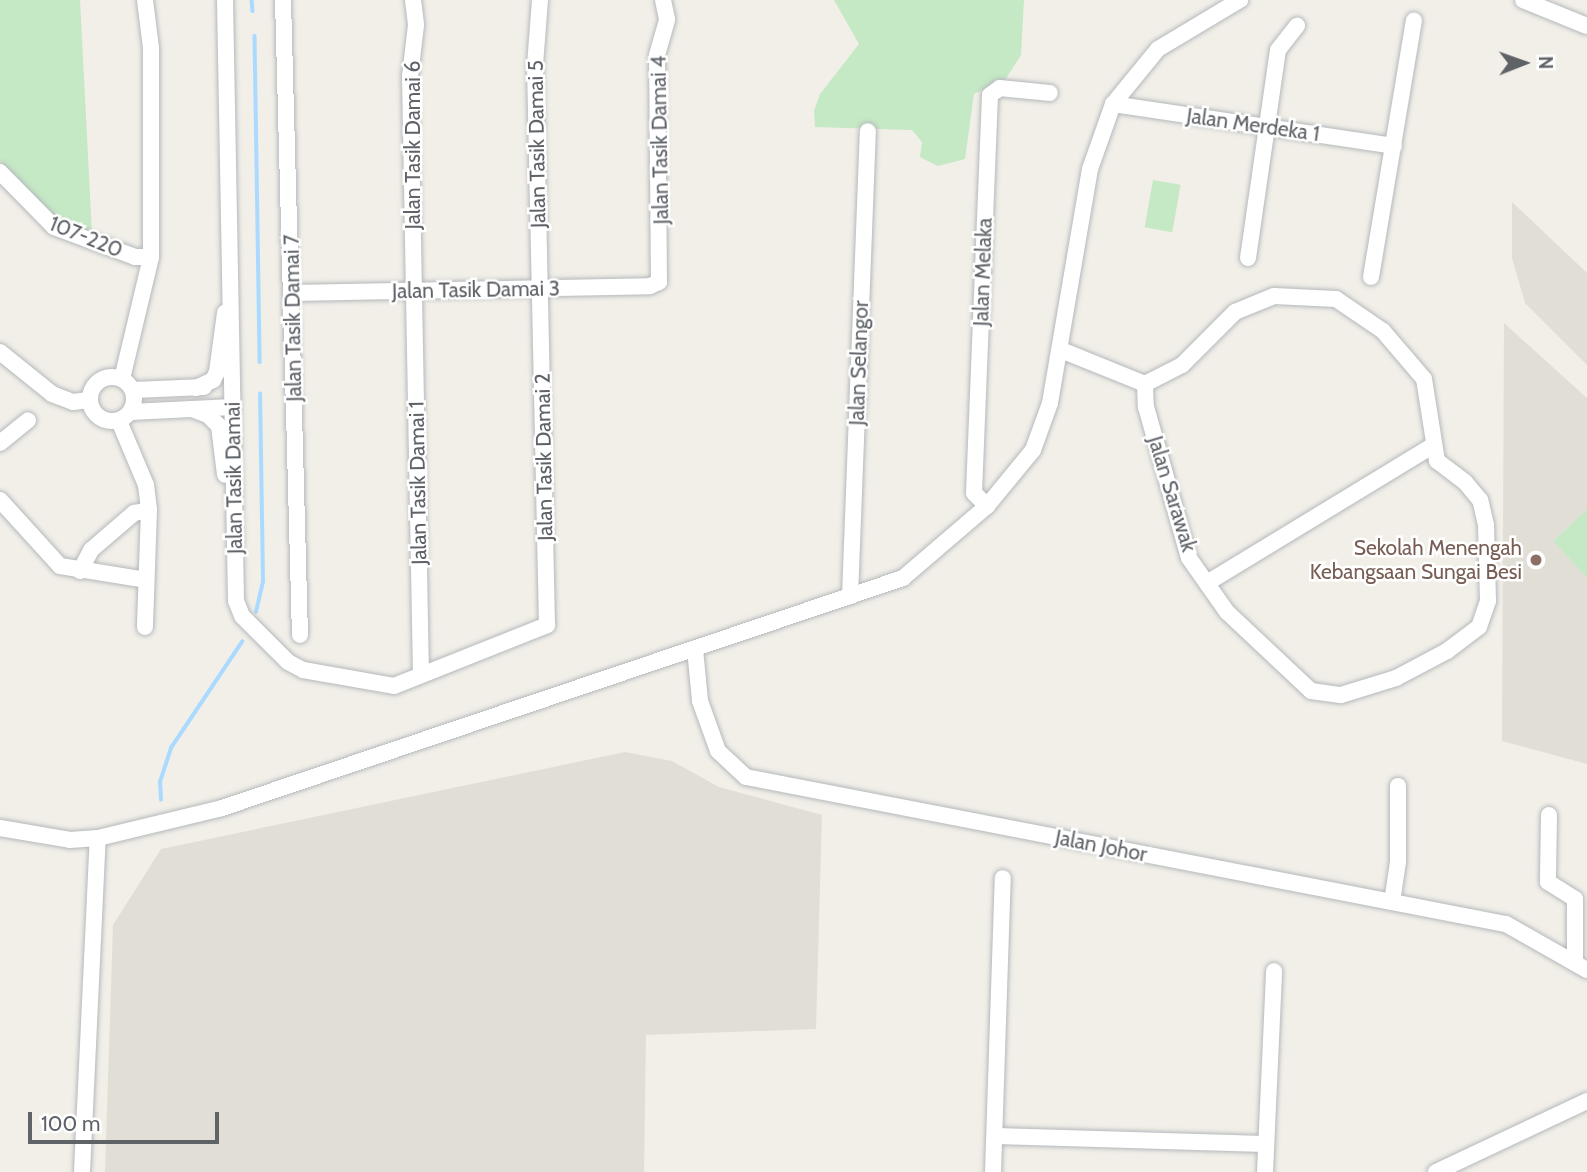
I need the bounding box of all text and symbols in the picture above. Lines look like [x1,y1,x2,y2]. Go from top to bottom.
north arrow [1489,28,1559,98]
street label: Jalan Tasik Damai 4 [646,55,674,225]
text: N [1534,56,1557,70]
street label: Jalan Tasik Damai 5 [523,60,551,228]
street label: Jalan Tasik Damai 6 [400,61,426,229]
street label: Jalan Merdeka 1 [1185,103,1321,147]
street label: 107-220 [46,211,126,263]
street label: Jalan Melaka [969,217,997,327]
street label: Jalan Tasik Damai 7 [279,234,307,402]
street label: Jalan Tasik Damai 3 [392,276,560,304]
street label: Jalan Selangor [844,300,874,426]
street label: Jalan Tasik Damai 2 [530,373,558,541]
street label: Jalan Tasik Damai 1 [404,401,432,565]
street label: Jalan Tasik Damai [220,402,248,554]
street label: Jalan Sarawak [1142,433,1202,555]
place label: Sekolah Menengah Kebangsaan Sungai Besi [1310,535,1522,585]
marker: Sekolah Menengah Kebangsaan Sungai Besi [1528,552,1544,568]
street label: Jalan Johor [1053,825,1149,867]
scale bar [32,1098,222,1142]
text: 100 m [41,1111,100,1136]

